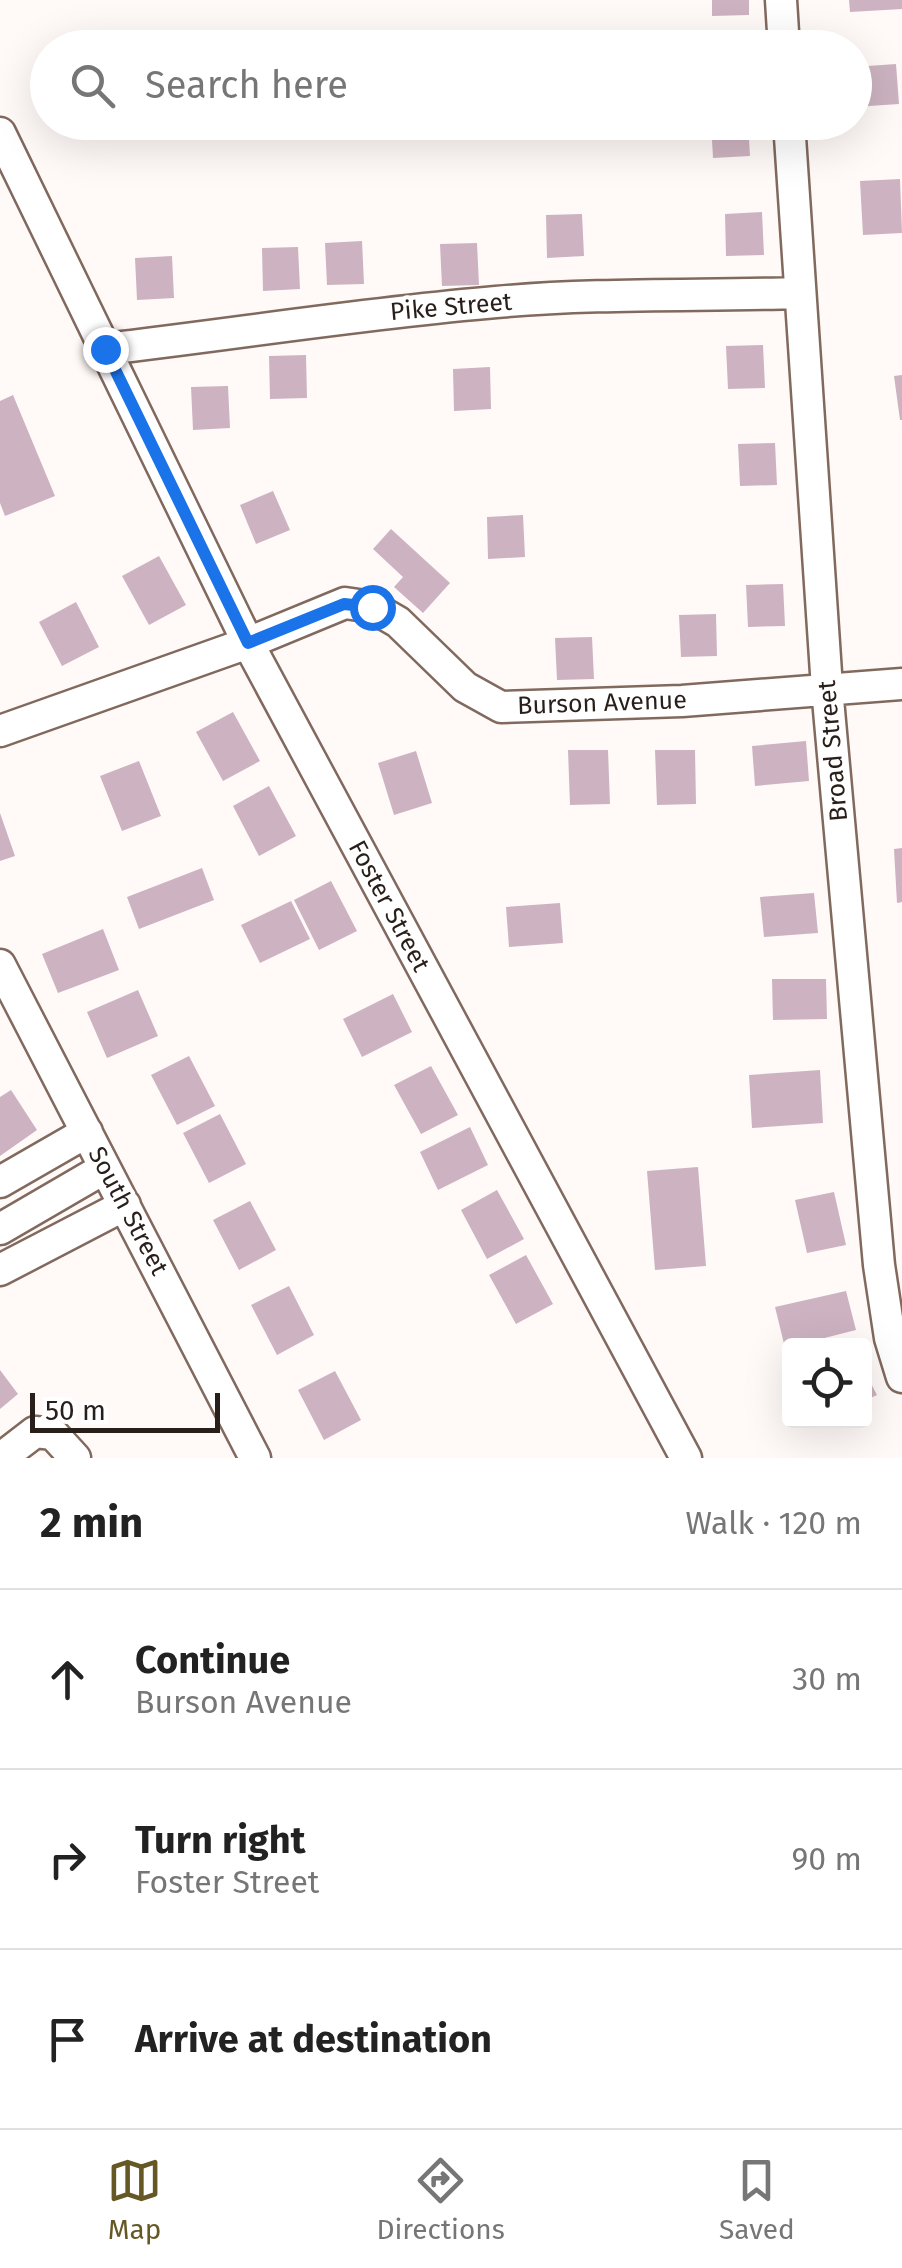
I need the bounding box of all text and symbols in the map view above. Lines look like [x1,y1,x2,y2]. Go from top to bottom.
search box [30,30,872,140]
icon: search [65,58,120,113]
text: Search here [145,62,348,108]
street label: Pike Street [389,287,514,327]
route end [83,327,129,373]
route start [350,585,396,631]
street label: Broad Street [812,678,854,823]
street label: Burson Avenue [517,685,687,721]
street label: Foster Street [342,835,437,977]
street label: South Street [82,1142,175,1281]
map controls [782,1338,872,1428]
button: locate [782,1338,872,1428]
scale bar [30,1388,220,1432]
text: 50 m [45,1394,106,1427]
text: 2 min [40,1498,143,1548]
text: Walk · 120 m [686,1504,862,1542]
text: Continue [135,1637,290,1683]
icon: ahead [40,1652,95,1707]
text: 30 m [792,1660,862,1698]
text: Burson Avenue [135,1683,352,1721]
text: Turn right [135,1817,305,1863]
icon: right [40,1832,95,1887]
text: 90 m [791,1840,862,1878]
text: Foster Street [135,1863,319,1901]
icon: arrive [40,2012,95,2067]
text: Arrive at destination [135,2016,492,2062]
tab: Map [107,2153,162,2246]
tab: Directions [376,2153,505,2246]
tab: Saved [719,2153,795,2246]

